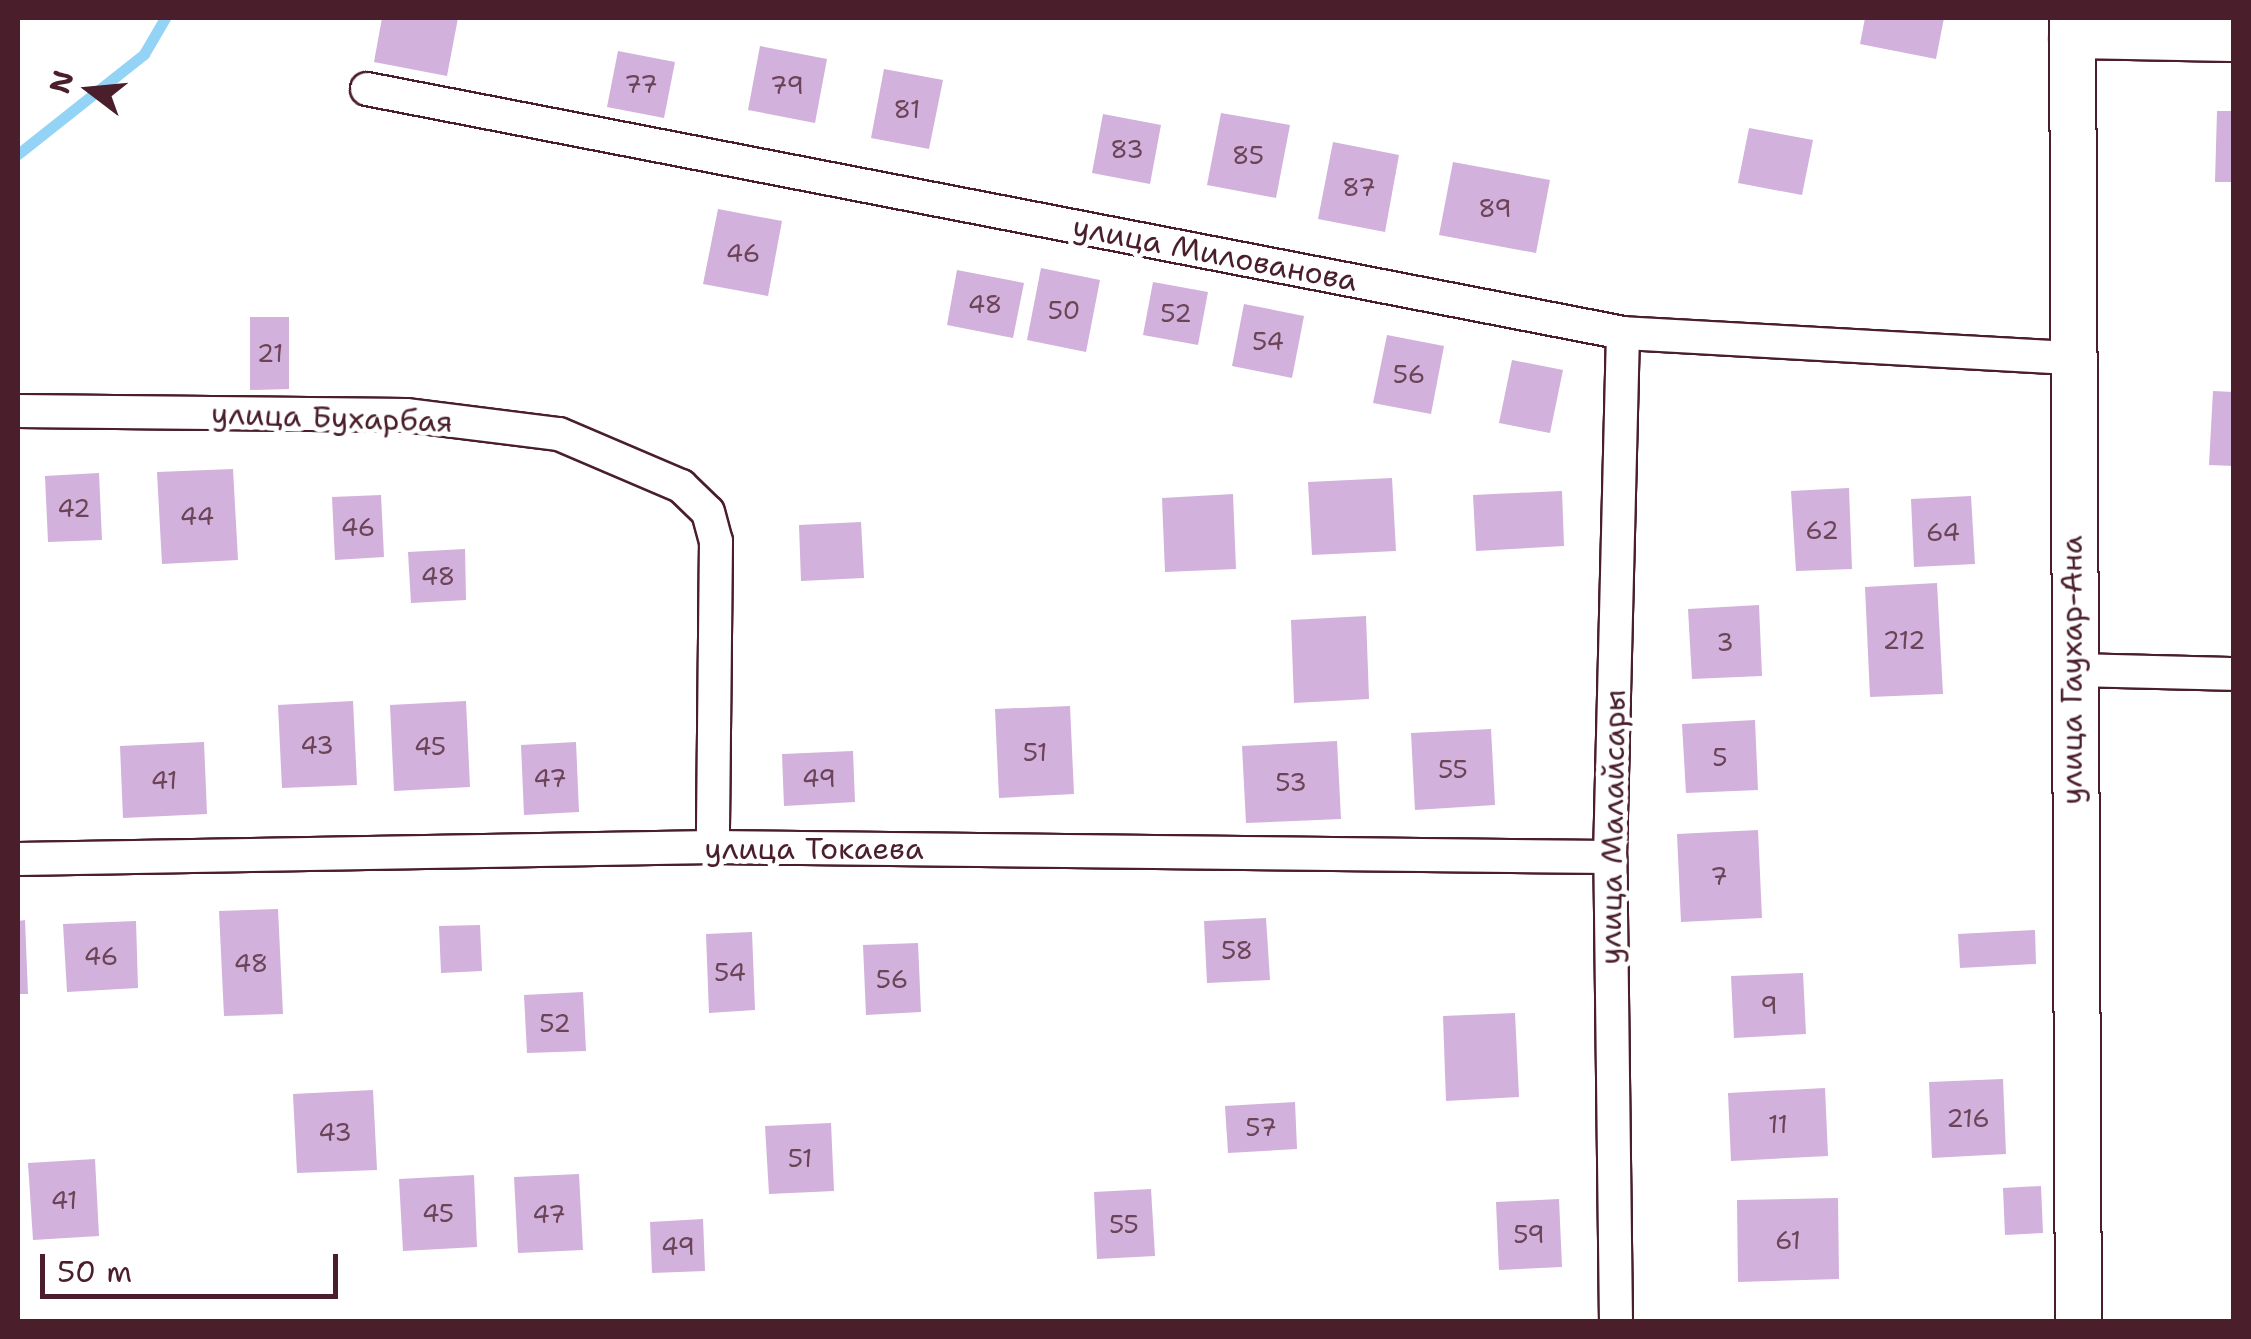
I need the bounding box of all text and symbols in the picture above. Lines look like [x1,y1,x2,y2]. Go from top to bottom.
north arrow [40,40,140,140]
text: N [40,66,82,98]
house number: 77 [624,69,658,99]
house number: 79 [770,70,804,100]
house number: 81 [894,94,920,124]
house number: 83 [1110,134,1144,164]
house number: 85 [1232,140,1264,170]
house number: 87 [1342,172,1376,202]
house number: 89 [1478,193,1512,223]
street label: улица Милованова [1070,209,1360,299]
house number: 46 [726,238,760,268]
house number: 48 [968,289,1002,319]
house number: 50 [1048,295,1080,325]
house number: 52 [1160,298,1192,328]
house number: 54 [1252,326,1284,356]
house number: 21 [257,338,283,368]
house number: 56 [1393,359,1425,389]
street label: улица Бухарбая [211,396,453,440]
house number: 42 [57,493,91,523]
house number: 44 [180,501,214,531]
house number: 46 [341,512,375,542]
house number: 62 [1805,515,1839,545]
house number: 64 [1926,517,1960,547]
street label: улица Гаухар-Ана [2054,535,2090,805]
house number: 48 [421,561,455,591]
house number: 212 [1883,625,1925,655]
house number: 3 [1716,627,1734,657]
street label: улица Малайсары [1593,689,1633,965]
house number: 43 [300,730,334,760]
house number: 45 [414,731,446,761]
house number: 51 [1023,737,1047,767]
house number: 5 [1712,742,1728,772]
house number: 55 [1438,754,1468,784]
house number: 47 [533,763,567,793]
house number: 49 [802,763,836,793]
house number: 41 [151,765,177,795]
house number: 53 [1275,767,1307,797]
street label: улица Токаева [704,831,924,867]
house number: 7 [1710,861,1728,891]
house number: 58 [1221,935,1253,965]
house number: 46 [84,941,118,971]
house number: 48 [234,948,268,978]
house number: 54 [714,957,746,987]
house number: 56 [876,964,908,994]
house number: 9 [1760,990,1778,1020]
house number: 52 [539,1008,571,1038]
house number: 216 [1946,1103,1990,1133]
house number: 11 [1768,1109,1788,1139]
house number: 57 [1245,1112,1277,1142]
house number: 43 [318,1117,352,1147]
house number: 51 [788,1143,812,1173]
house number: 41 [51,1185,77,1215]
house number: 45 [422,1198,454,1228]
house number: 47 [532,1199,566,1229]
house number: 55 [1109,1209,1139,1239]
house number: 59 [1513,1219,1545,1249]
house number: 61 [1775,1225,1801,1255]
house number: 49 [661,1231,695,1261]
scale bar [45,1234,342,1296]
text: 50 m [57,1251,132,1292]

